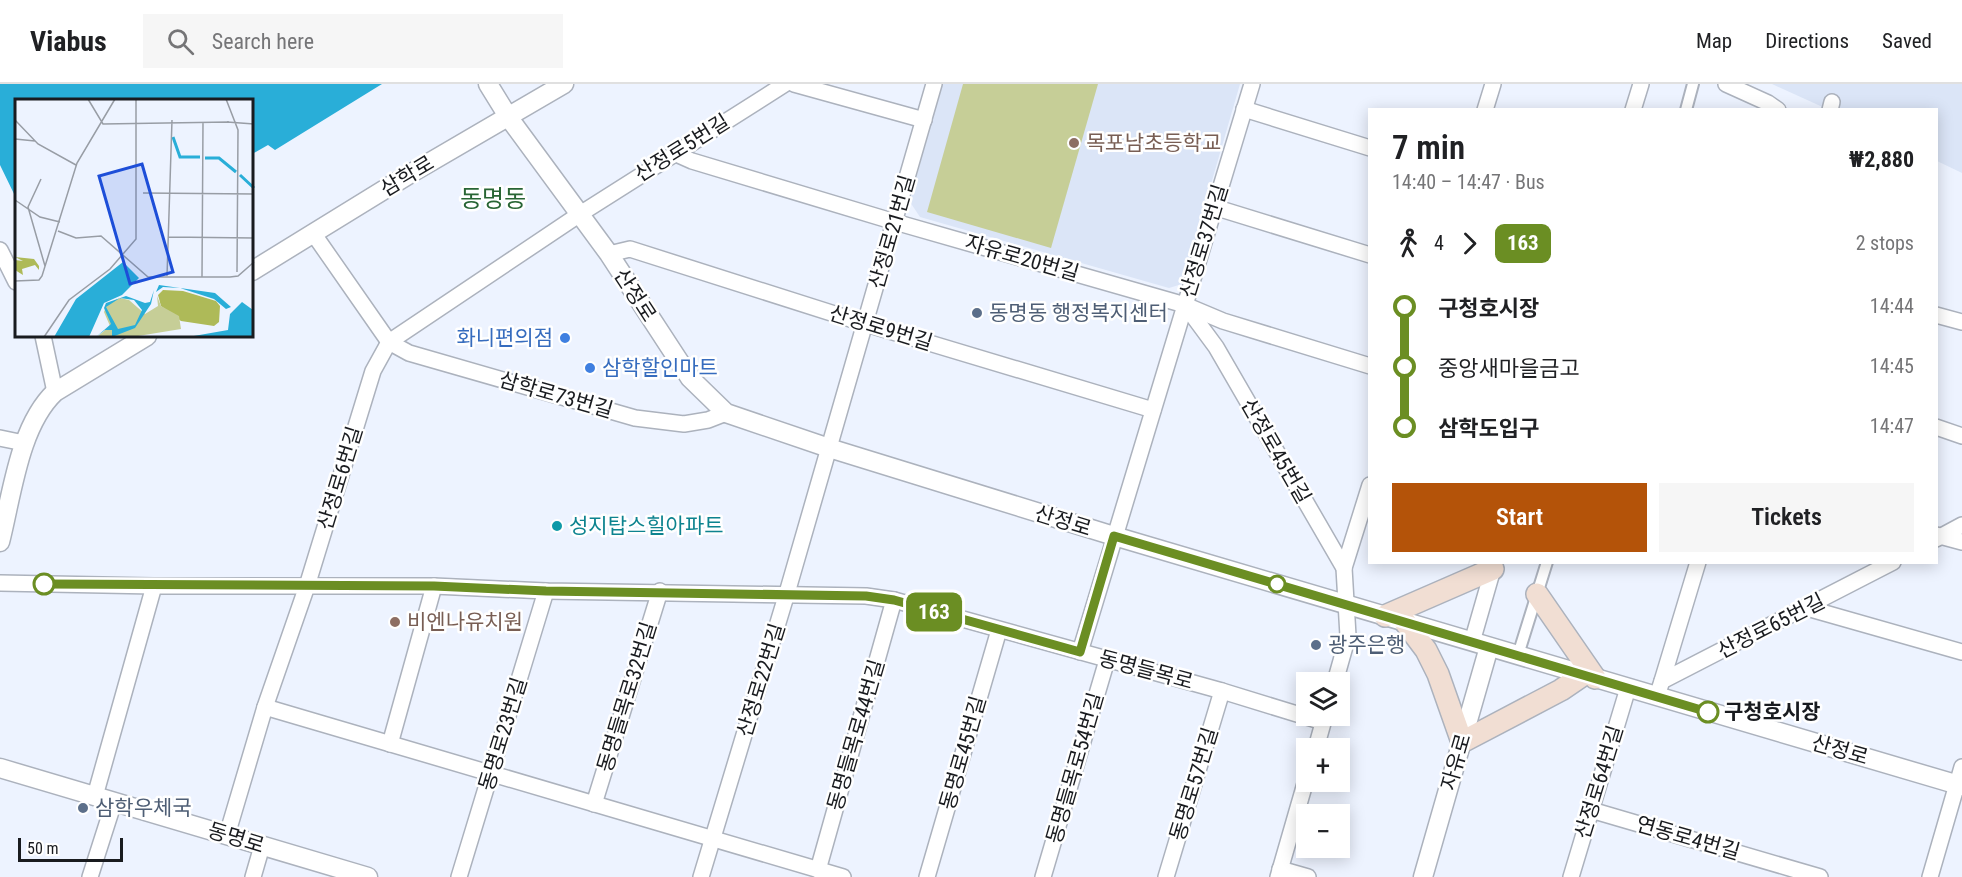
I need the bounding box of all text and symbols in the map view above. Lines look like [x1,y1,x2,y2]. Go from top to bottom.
search box [143,14,563,68]
text: Viabus [30,25,107,58]
icon: search [164,25,197,58]
text: Search here [212,29,314,54]
text: Map [1696,29,1732,53]
text: Directions [1765,29,1849,53]
text: Saved [1882,29,1932,53]
inset map [15,99,254,338]
street label: 산정로5번길 [630,109,734,187]
text: 7 min [1392,128,1465,167]
place label: 목포남초등학교 [1086,131,1221,155]
marker: 목포남초등학교 [1067,136,1081,150]
text: ₩2,880 [1849,147,1914,172]
street label: 삼학로 [376,151,438,201]
text: 14:40 – 14:47 · Bus [1392,170,1545,194]
street label: 산정로21번길 [864,172,920,292]
street label: 산정로37번길 [1175,181,1233,301]
district label: 동명동 [460,185,526,213]
icon: walk [1392,227,1425,260]
icon: forward [1453,227,1486,260]
street label: 자유로20번길 [962,230,1082,286]
text: 4 [1434,231,1444,255]
text: 163 [1507,231,1539,255]
text: 2 stops [1856,231,1914,255]
street label: 산정로 [609,264,661,326]
text: 14:44 [1870,294,1914,318]
text: 구청호시장 [1438,296,1539,321]
street label: 산정로9번길 [826,301,936,355]
place label: 동명동 행정복지센터 [989,301,1168,325]
marker: 동명동 행정복지센터 [970,306,984,320]
place label: 화니편의점 [456,326,553,350]
marker: 화니편의점 [558,331,572,345]
text: 14:45 [1870,354,1914,378]
place label: 삼학할인마트 [602,356,718,380]
text: 중앙새마을금고 [1438,356,1580,381]
marker: 삼학할인마트 [583,361,597,375]
street label: 삼학로73번길 [496,367,616,423]
street label: 산정로45번길 [1236,394,1316,508]
text: 14:47 [1870,414,1914,438]
text: 삼학도입구 [1438,416,1539,441]
street label: 산정로6번길 [313,423,367,533]
button: Start [1392,483,1647,552]
button: Tickets [1659,483,1914,552]
street label: 산정로 [1032,501,1094,541]
place label: 성지탑스힐아파트 [569,514,724,538]
marker: 성지탑스힐아파트 [550,519,564,533]
unlabelled marker [33,573,55,595]
unlabelled marker [1268,575,1286,593]
street label: 산정로65번길 [1713,589,1829,663]
line badge: 163 [900,592,968,632]
text: 163 [918,600,950,624]
place label: 비엔나유치원 [407,610,523,634]
marker: 비엔나유치원 [388,615,402,629]
street label: 동명들목로32번길 [593,619,661,775]
street label: 산정로22번길 [732,620,790,740]
place label: 광주은행 [1328,633,1405,657]
marker: 광주은행 [1309,638,1323,652]
street label: 동명들목로 [1096,646,1196,694]
street label: 동명들목로44번길 [823,657,889,813]
map controls [1296,672,1350,858]
button: layers [1296,672,1350,726]
street label: 동명로23번길 [474,674,532,794]
street label: 동명들목로54번길 [1042,690,1108,846]
street label: 동명로45번길 [935,693,991,813]
place label: 구청호시장 [1724,700,1821,724]
marker: 구청호시장 [1697,701,1719,723]
street label: 산정로64번길 [1570,722,1628,842]
street label: 동명로57번길 [1165,724,1223,844]
street label: 산정로 [1809,730,1871,770]
street label: 자유로 [1436,731,1476,793]
button: + [1296,738,1350,792]
place label: 삼학우체국 [95,796,192,820]
marker: 삼학우체국 [76,801,90,815]
button: − [1296,804,1350,858]
street label: 연동로4번길 [1633,812,1743,864]
street label: 동명로 [205,818,267,858]
scale bar [18,835,123,862]
text: 50 m [27,839,59,858]

